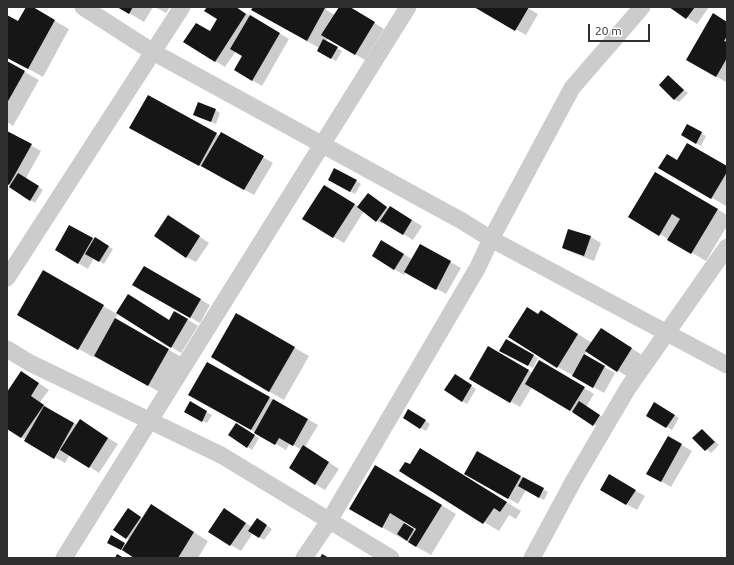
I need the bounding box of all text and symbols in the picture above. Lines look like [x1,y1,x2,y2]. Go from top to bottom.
scale bar [590,16,652,42]
text: 20 m [595,24,622,37]

